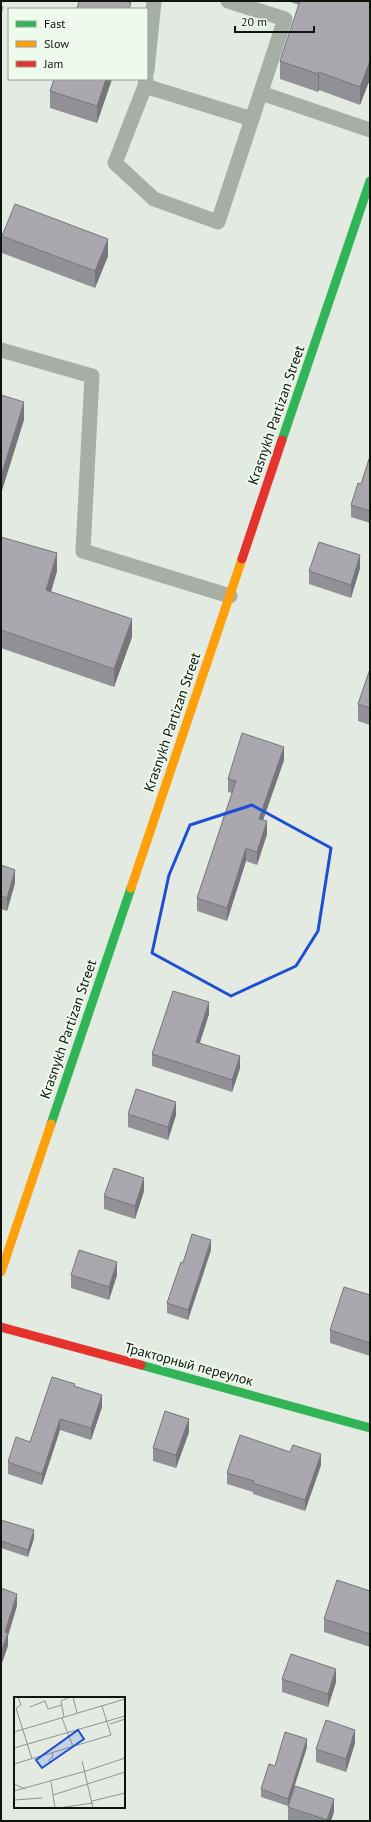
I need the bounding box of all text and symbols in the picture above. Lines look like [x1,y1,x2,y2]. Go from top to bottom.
legend [8,8,148,80]
scale bar [235,8,314,34]
text: 20 m [241,14,267,29]
text: Fast [44,16,65,31]
text: Slow [44,36,69,51]
text: Jam [43,56,63,71]
street label: Krasnykh Partizan Street [244,343,308,487]
street label: Krasnykh Partizan Street [140,650,204,794]
street label: Krasnykh Partizan Street [36,957,100,1101]
street label: Тракторный переулок [123,1338,256,1390]
inset map [14,1697,125,1808]

